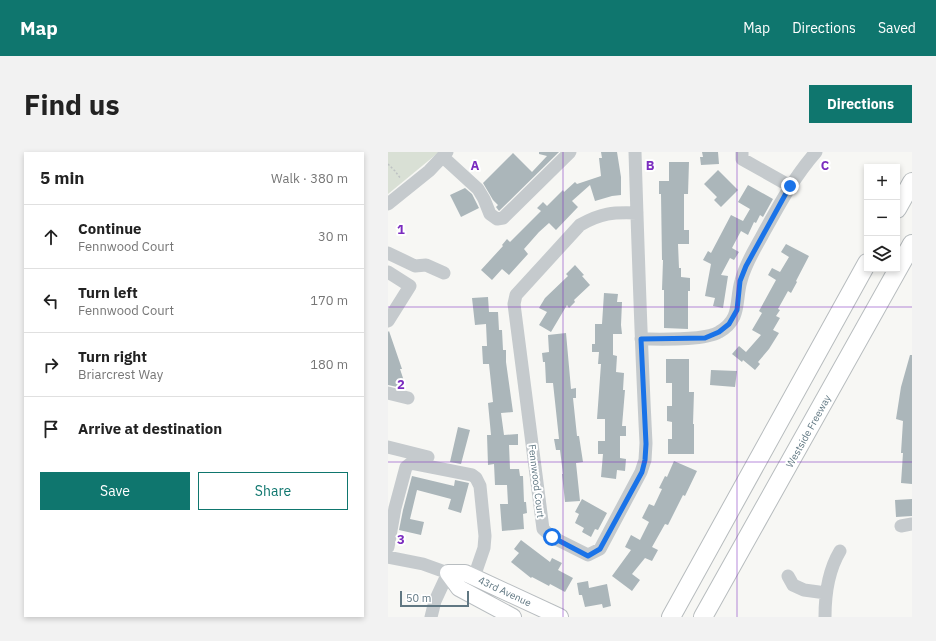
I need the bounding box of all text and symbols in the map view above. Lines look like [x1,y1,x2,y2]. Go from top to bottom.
text: Map [20,16,58,40]
text: Map [743,19,770,37]
text: Directions [792,19,856,37]
text: Saved [878,19,916,37]
button: Directions [809,85,912,123]
text: Find us [24,86,120,123]
text: A [471,157,480,174]
text: B [646,157,655,174]
text: C [821,157,830,174]
map controls [864,164,900,272]
button: + [864,164,900,200]
text: 5 min [40,167,84,189]
text: Walk · 380 m [271,170,348,187]
route end [781,177,799,195]
button: − [864,200,900,236]
text: Continue [78,219,142,238]
text: 1 [397,221,405,238]
icon: ahead [40,226,62,248]
text: 30 m [318,228,348,245]
button: layers [864,236,900,272]
text: Fennwood Court [78,238,174,255]
text: Turn left [78,283,138,302]
icon: left [40,290,62,312]
text: 170 m [310,292,348,309]
text: Fennwood Court [78,302,174,319]
text: Turn right [78,347,147,366]
icon: right [40,354,62,376]
text: 180 m [310,356,348,373]
text: Briarcrest Way [78,366,163,383]
text: 2 [397,376,405,393]
street label: Westside Freeway [783,392,834,470]
icon: arrive [40,418,62,440]
text: Arrive at destination [78,419,222,438]
street label: Fennwood Court [526,444,548,519]
button: Save [40,472,190,510]
button: Share [198,472,348,510]
route start [543,528,561,546]
text: 3 [397,531,405,548]
street label: 43rd Avenue [476,573,534,610]
scale bar [400,589,469,608]
text: 50 m [406,591,431,605]

